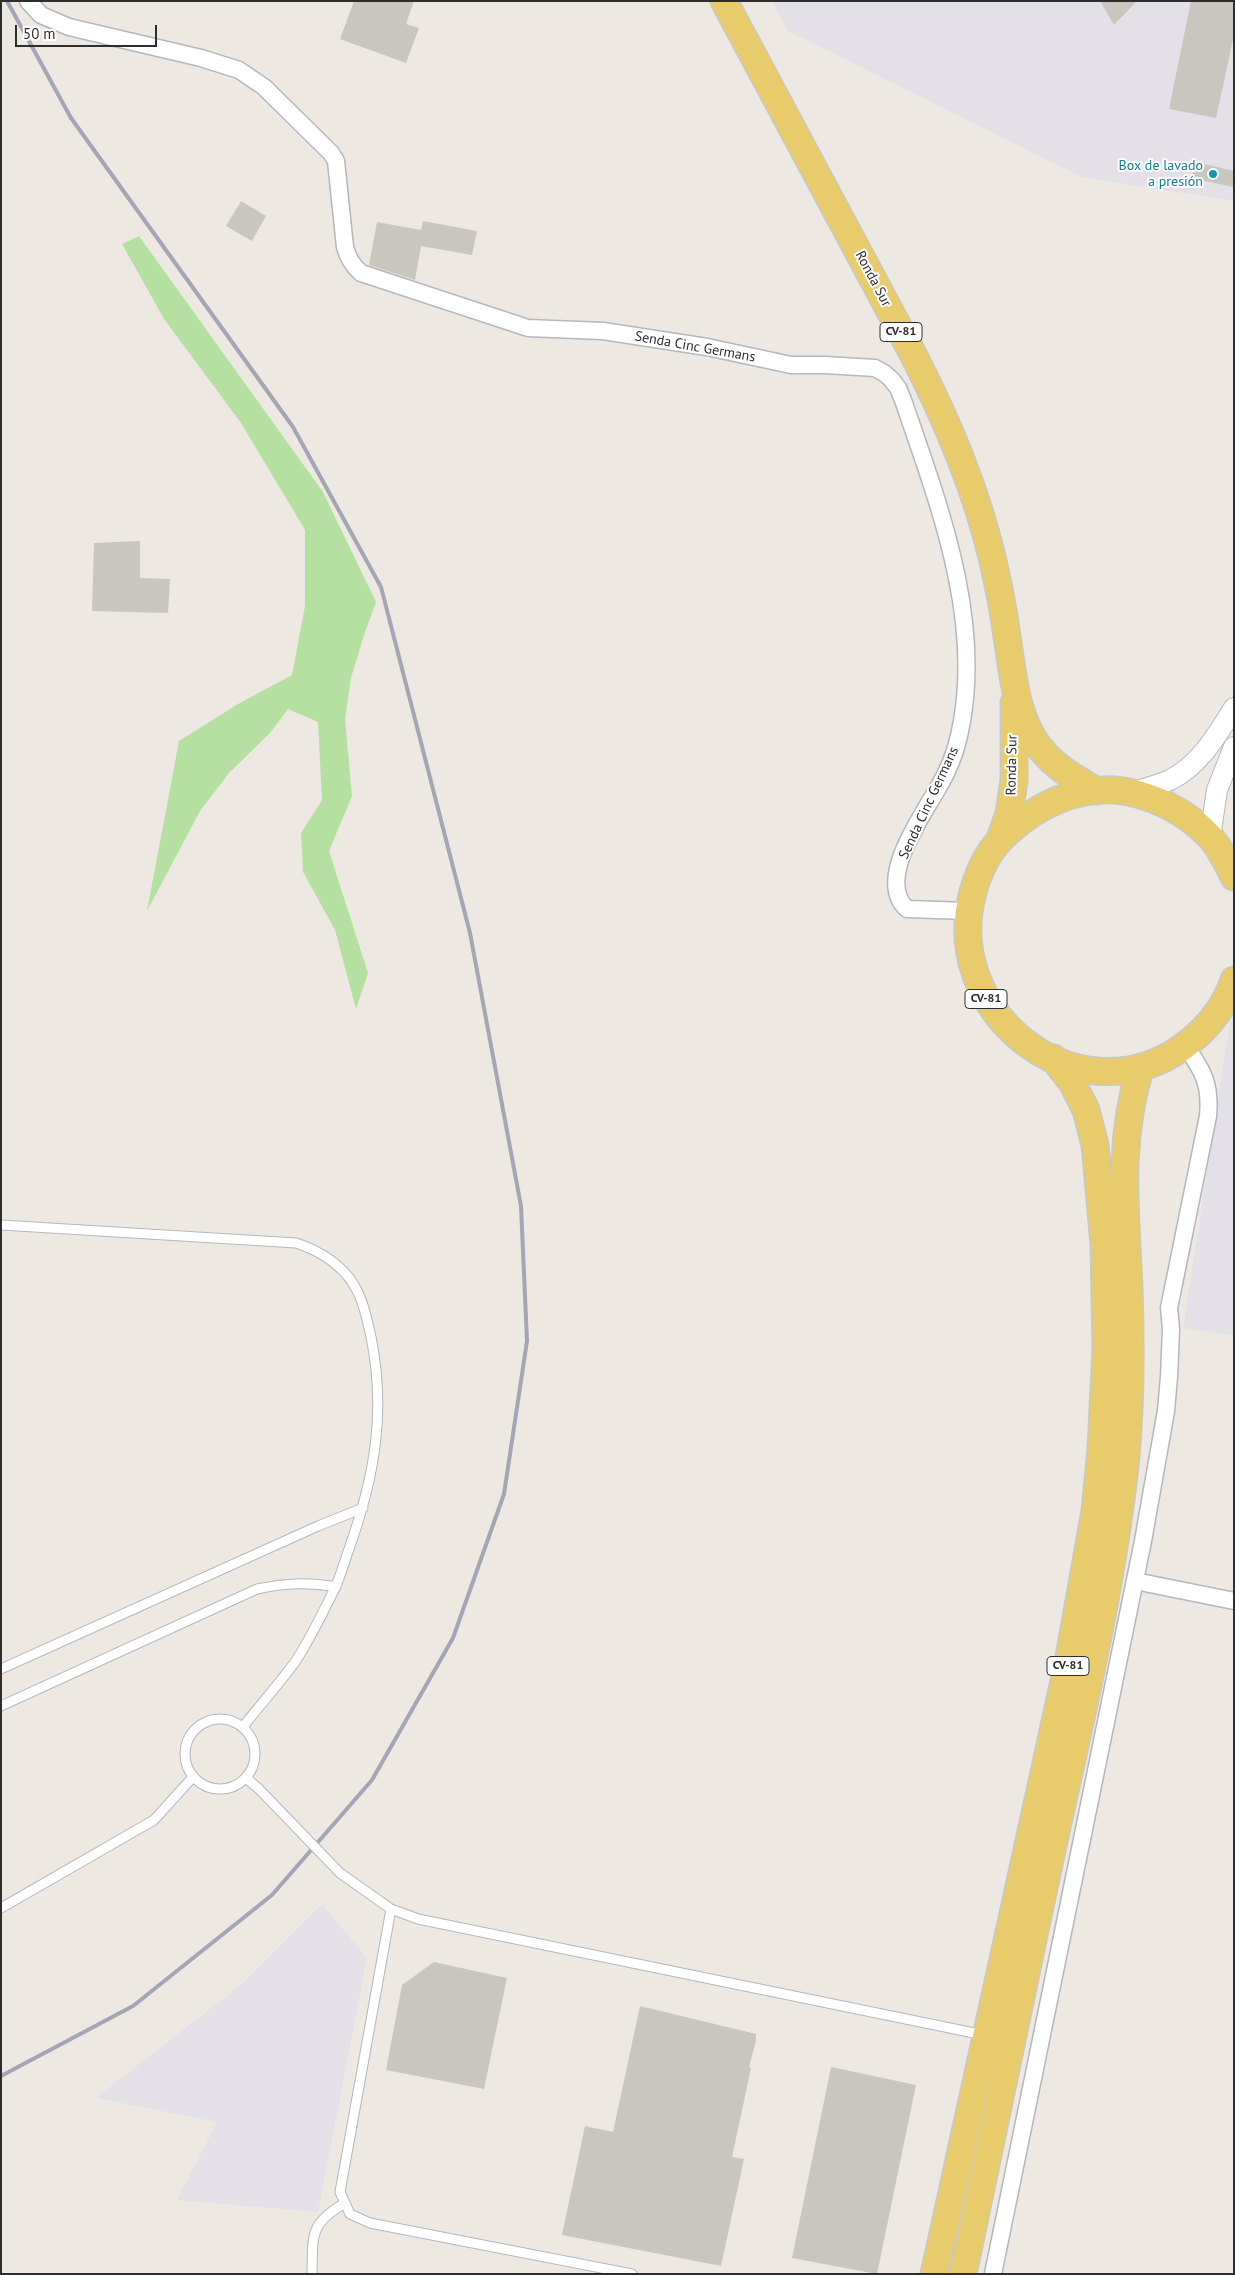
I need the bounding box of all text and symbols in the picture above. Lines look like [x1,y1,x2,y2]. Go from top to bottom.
scale bar [18,15,160,47]
text: 50 m [23,24,56,43]
place label: Box de lavado a presión [1119,158,1203,190]
marker: Box de lavado a presión [1207,168,1219,180]
street label: Ronda Sur [851,248,895,310]
road number: CV-81 [880,322,922,342]
street label: Senda Cinc Germans [633,328,757,366]
street label: Ronda Sur [1003,734,1021,796]
street label: Senda Cinc Germans [896,744,962,862]
road number: CV-81 [965,990,1007,1009]
road number: CV-81 [1047,1656,1089,1675]

